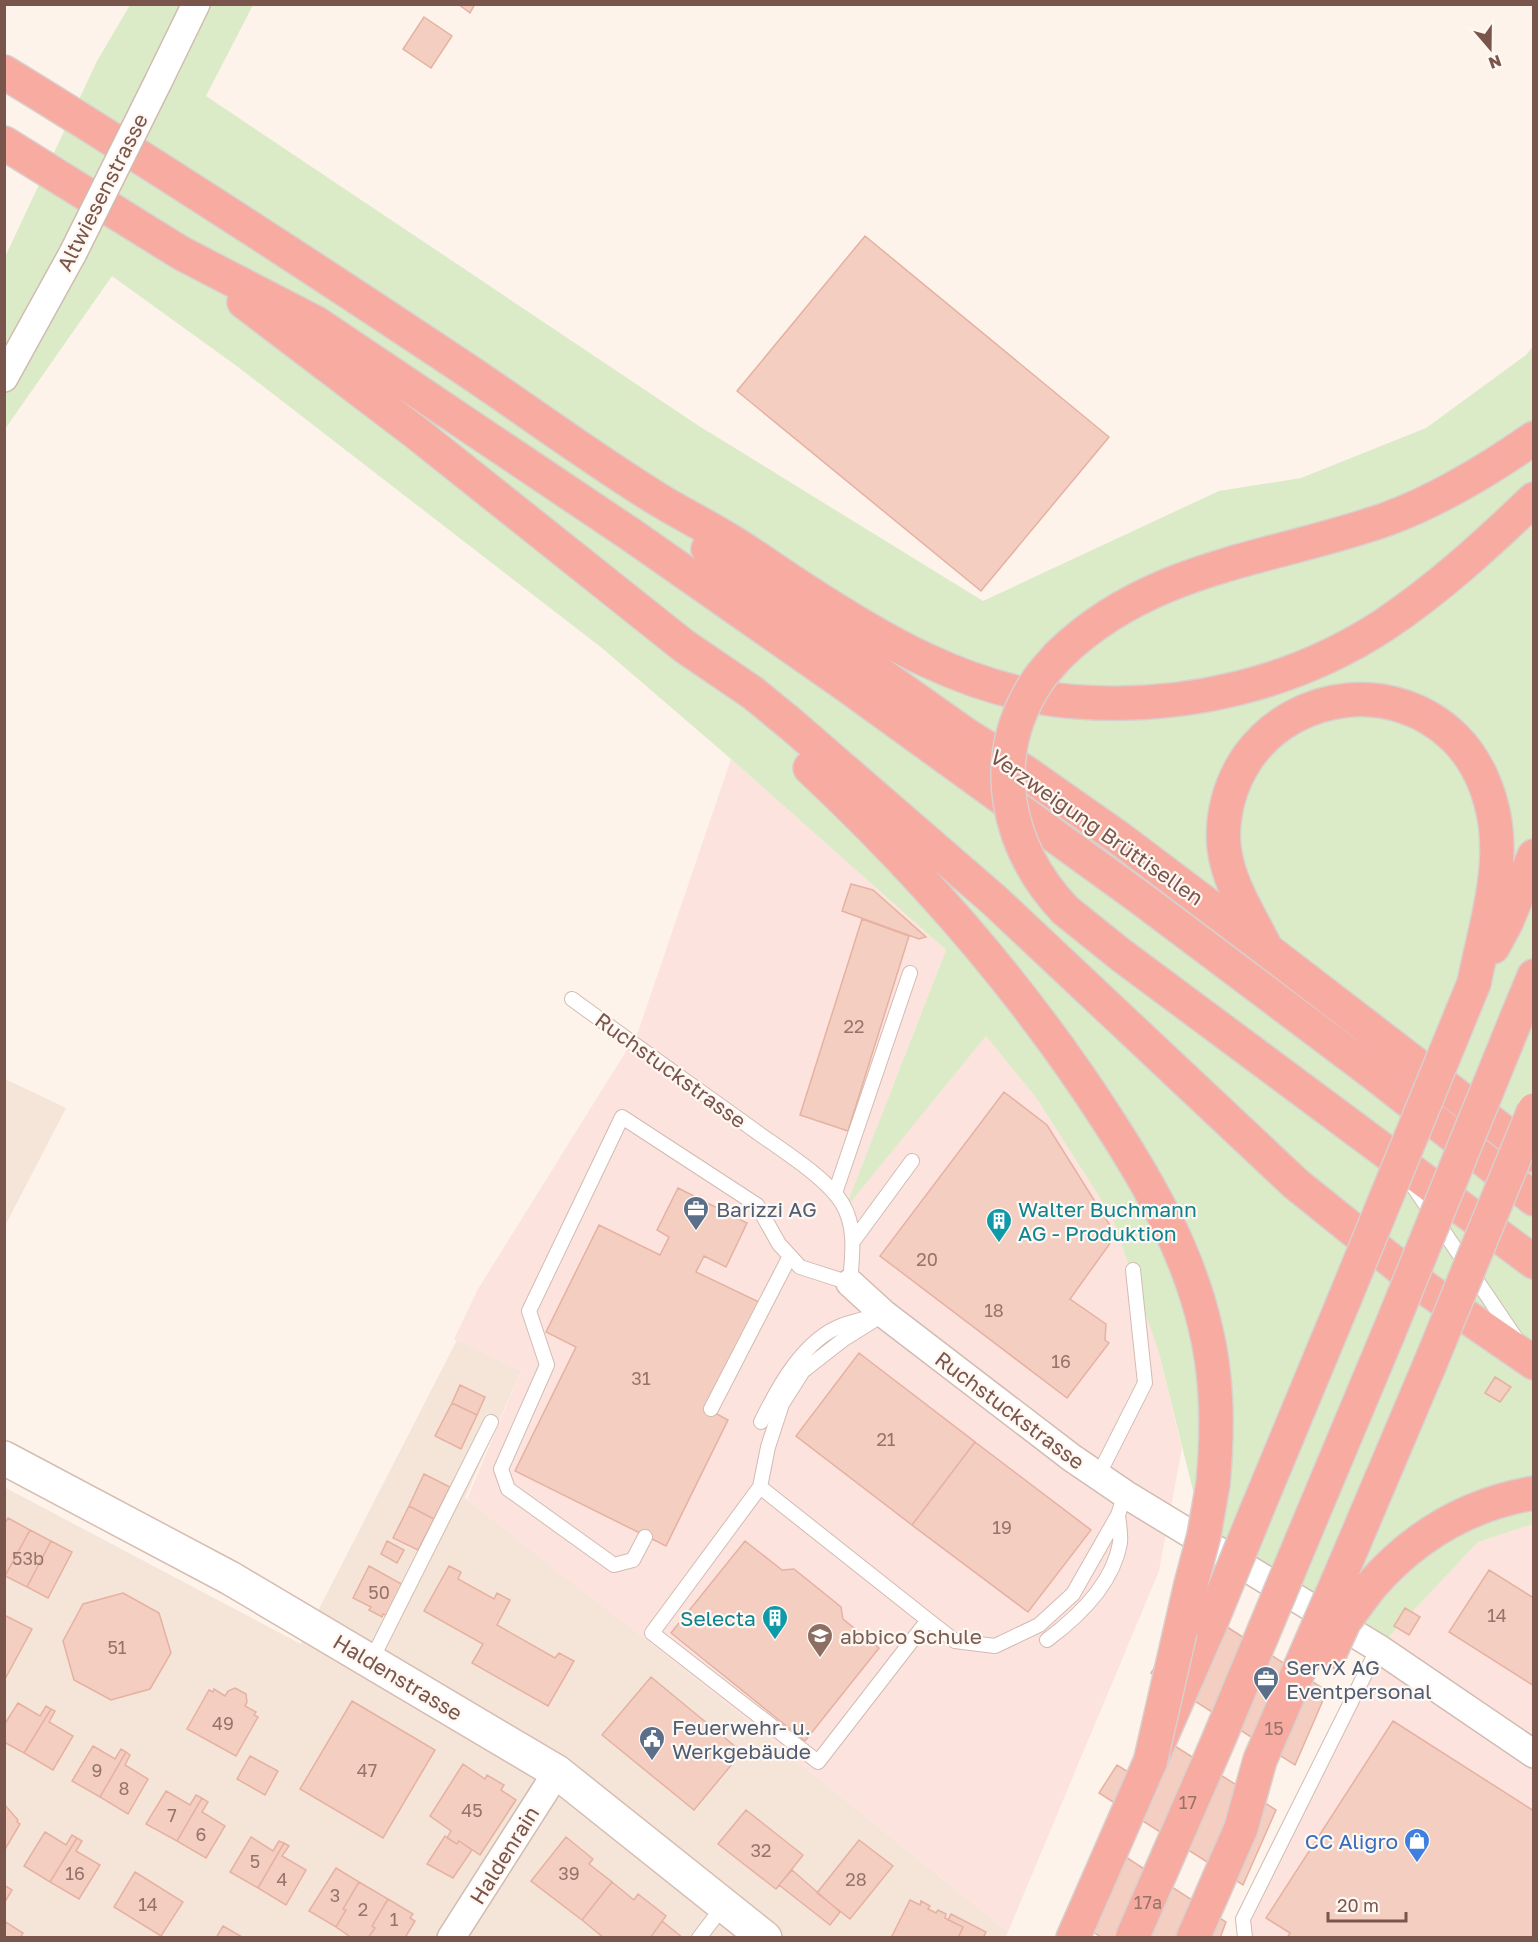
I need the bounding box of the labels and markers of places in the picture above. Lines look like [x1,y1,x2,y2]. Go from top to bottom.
office icon: Barizzi AG [681,1194,711,1232]
place label: Barizzi AG [716,1196,817,1222]
place label: Walter Buchmann AG - Produktion [1018,1196,1197,1246]
building icon: Walter Buchmann AG - Produktion [984,1206,1014,1244]
building icon: Selecta [760,1603,790,1641]
place label: Selecta [680,1605,756,1631]
school or university icon: abbico Schule [805,1621,835,1659]
place label: abbico Schule [840,1623,982,1649]
place label: ServX AG Eventpersonal [1286,1654,1432,1704]
office icon: ServX AG Eventpersonal [1251,1664,1281,1702]
place label: Feuerwehr- u. Werkgebäude [672,1714,811,1764]
public building icon: Feuerwehr- u. Werkgebäude [637,1724,667,1762]
shop icon: CC Aligro [1402,1826,1432,1864]
place label: CC Aligro [1305,1828,1398,1854]

